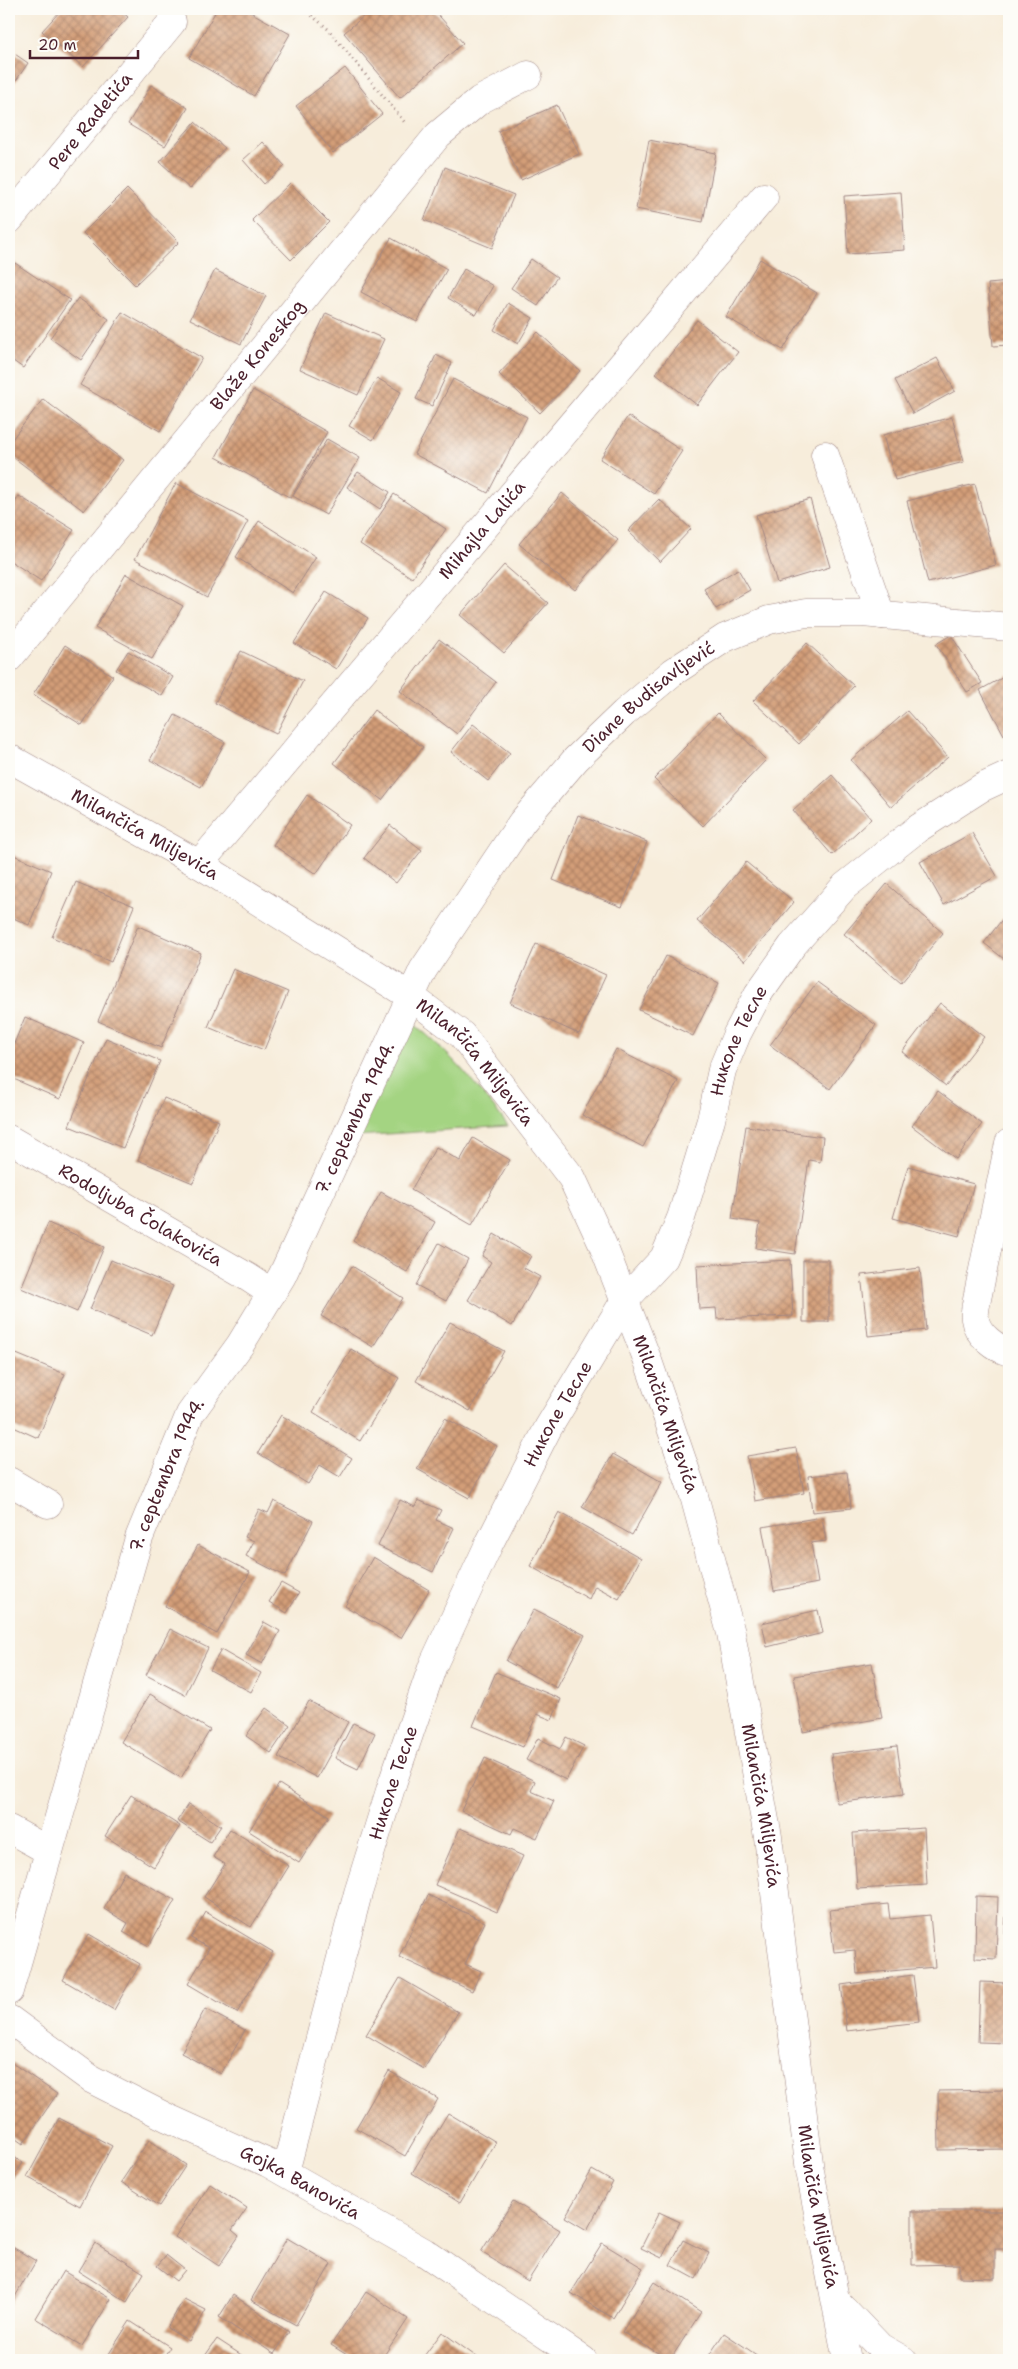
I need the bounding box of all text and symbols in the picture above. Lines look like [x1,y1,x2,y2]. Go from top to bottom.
scale bar [30,28,138,60]
text: 20 m [38,35,77,55]
street label: Pere Radetića [43,67,138,175]
street label: Blaže Koneskog [205,294,310,415]
street label: Mihajla Lalića [433,475,531,584]
street label: Diane Budisavljević [577,636,719,758]
street label: Milančića Miljevića [67,783,224,886]
street label: Николе Тесле [705,980,773,1098]
street label: Milančića Miljevića [411,993,540,1131]
street label: 7. сeptembra 1944. [309,1038,400,1198]
street label: Rodoljuba Čolakovića [54,1158,227,1272]
street label: Milančića Miljevića [627,1331,704,1496]
street label: Николе Тесле [518,1356,598,1471]
street label: 7. сeptembra 1944. [124,1393,210,1555]
street label: Николе Тесле [363,1722,423,1843]
street label: Milančića Miljevića [736,1722,786,1889]
street label: Milančića Miljevića [792,2123,845,2290]
street label: Gojka Banovića [236,2140,365,2225]

